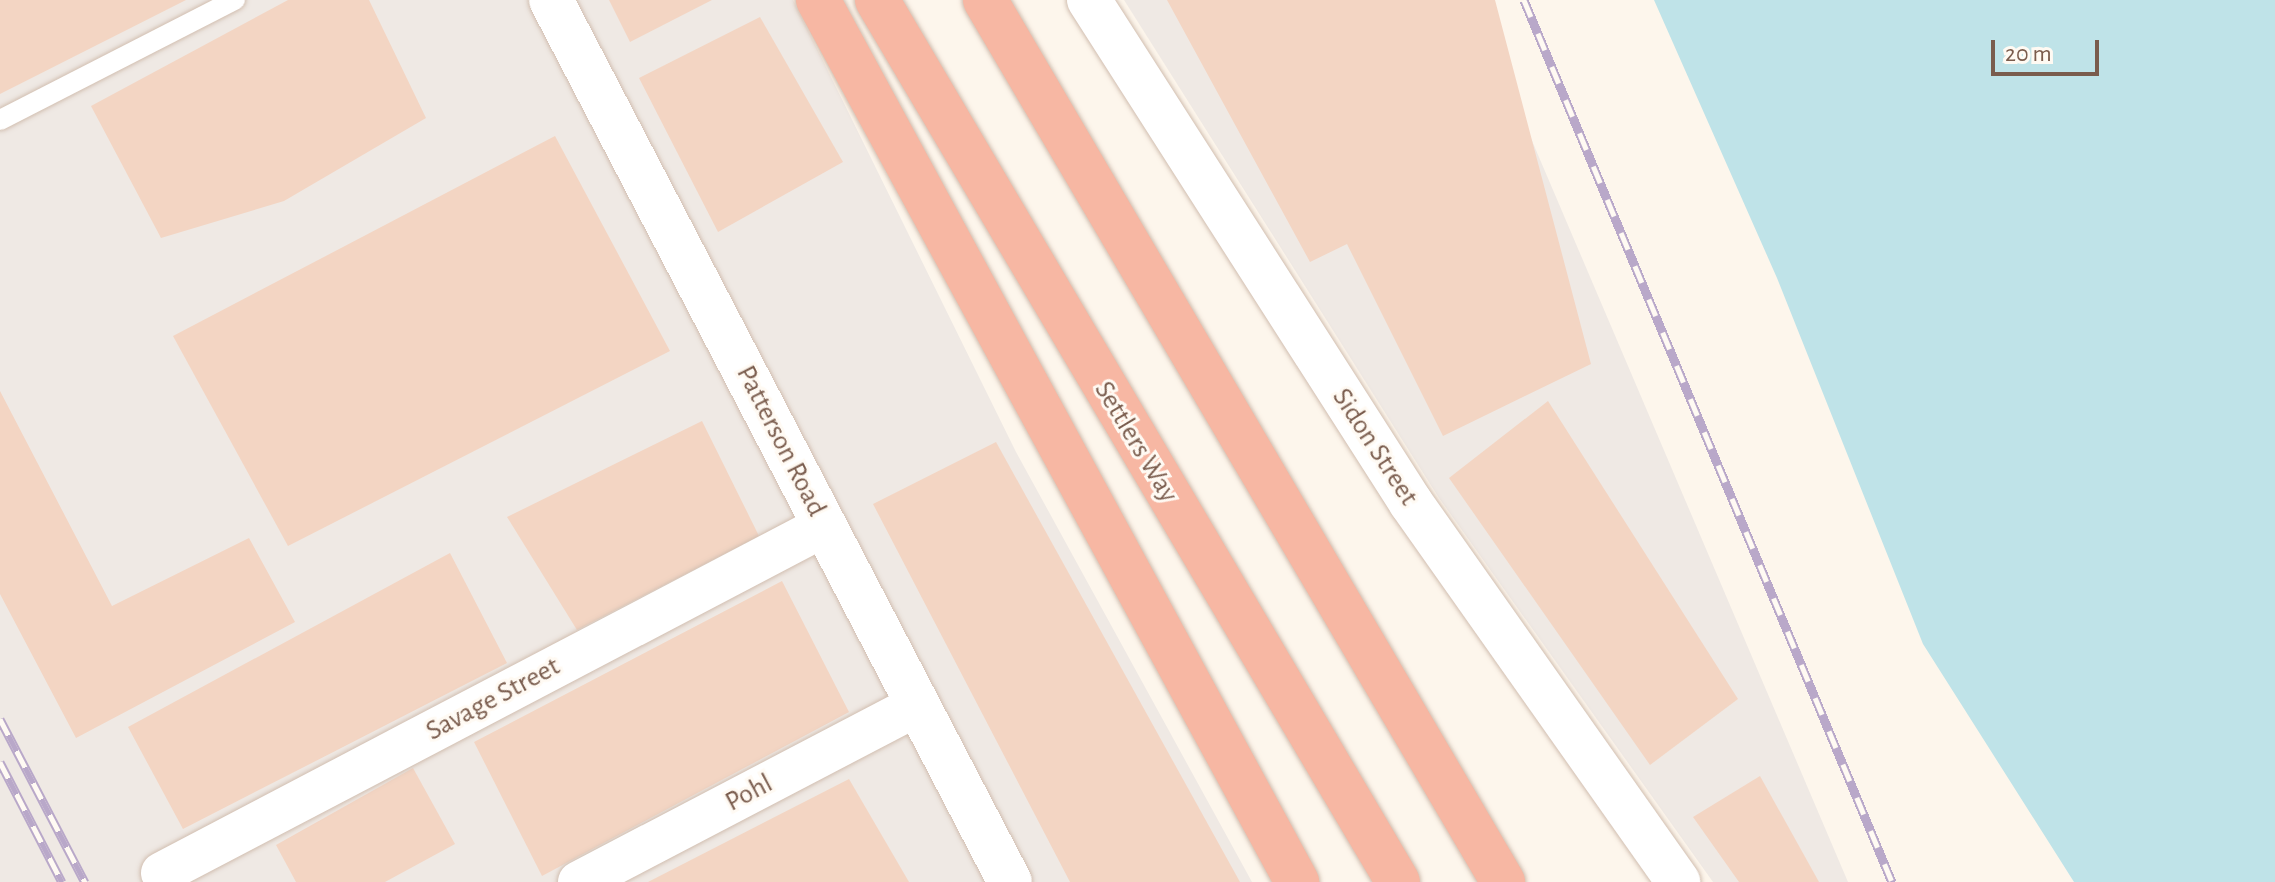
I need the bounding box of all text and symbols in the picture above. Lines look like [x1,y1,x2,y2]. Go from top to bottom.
scale bar [1995,24,2103,74]
text: 20 m [2005,42,2052,66]
street label: Patterson Road [729,360,833,522]
street label: Settlers Way [1087,375,1185,509]
street label: Sidon Street [1325,382,1425,512]
street label: Savage Street [420,650,566,748]
street label: Pohl [720,767,778,819]

